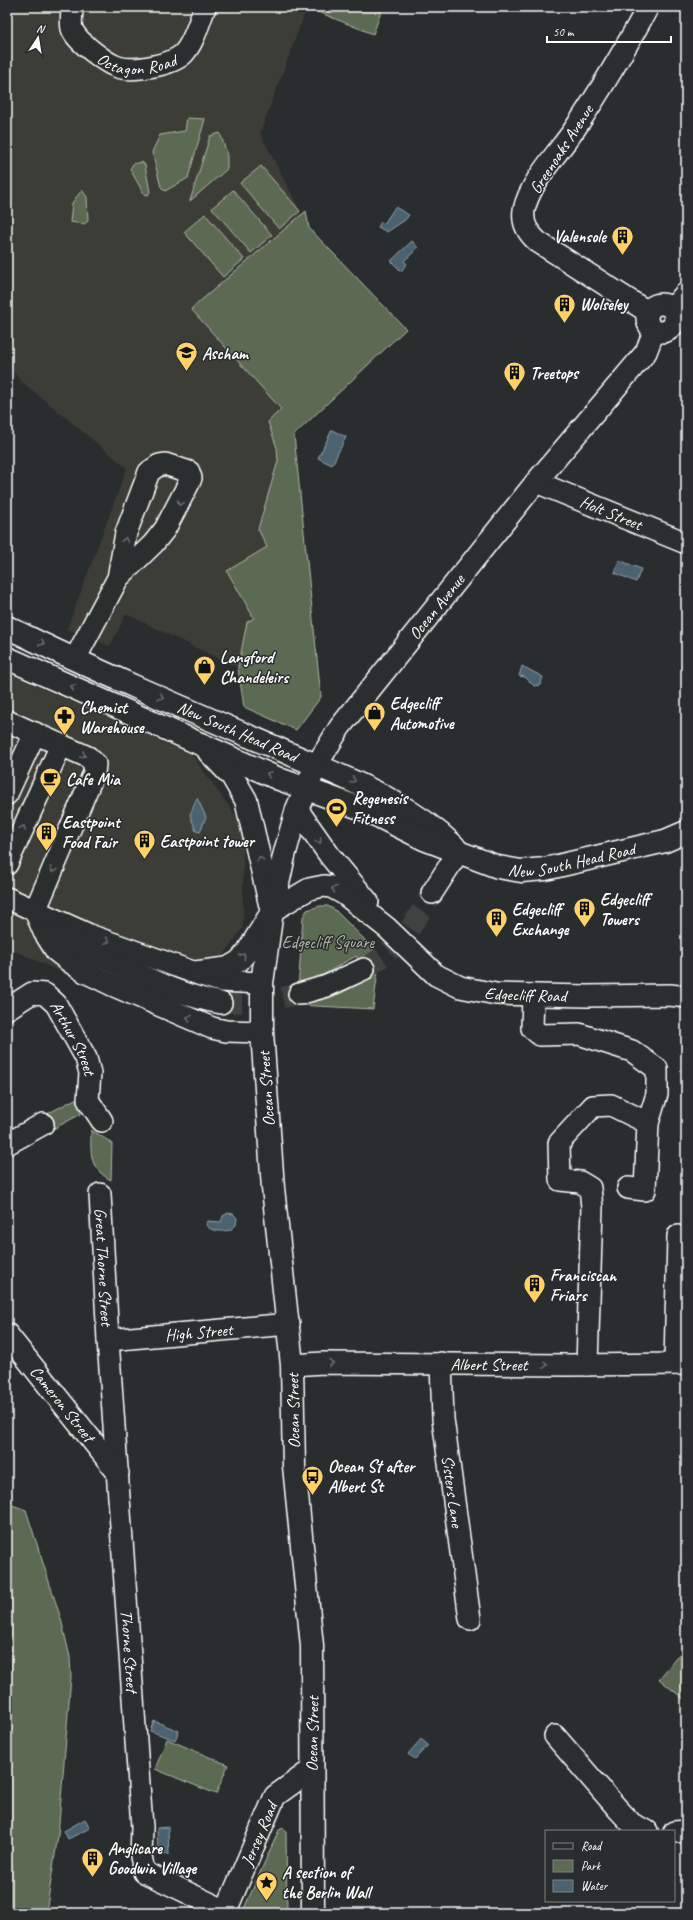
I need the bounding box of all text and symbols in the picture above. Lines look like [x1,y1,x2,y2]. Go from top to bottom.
north arrow [18,18,58,58]
scale bar [547,18,671,44]
text: N [35,21,47,36]
text: 50 m [553,24,575,40]
street label: Octagon Road [93,48,183,80]
street label: Greenoaks Avenue [525,100,599,198]
building icon: Valensole [609,223,635,256]
place label: Valensole [554,226,608,247]
building icon: Wolseley [551,291,577,324]
place label: Wolseley [580,294,630,315]
school or university icon: Ascham [174,340,200,373]
place label: Ascham [202,343,249,364]
building icon: Treetops [501,360,527,393]
place label: Treetops [530,363,580,384]
street label: Holt Street [577,491,647,536]
one-way arrow [177,498,185,506]
one-way arrow [120,536,129,543]
street label: Ocean Avenue [404,569,470,644]
one-way arrow [38,638,46,646]
place label: Langford Chandeleirs [220,647,290,688]
shop icon: Langford Chandeleirs [192,654,218,687]
one-way arrow [69,684,77,692]
one-way arrow [156,692,164,700]
place label: Edgecliff Automotive [390,693,455,734]
place label: Chemist Warehouse [80,697,145,738]
street label: New South Head Road [174,697,304,768]
shop icon: Edgecliff Automotive [361,700,387,733]
pharmacy icon: Chemist Warehouse [52,704,78,737]
one-way arrow [79,750,86,758]
cafe icon: Cafe Mia [37,766,63,799]
place label: Cafe Mia [66,769,121,790]
one-way arrow [266,771,274,779]
one-way arrow [349,776,356,784]
place label: Regenesis Fitness [352,788,409,829]
sports icon: Regenesis Fitness [324,795,350,828]
place label: Eastpoint Food Fair [62,812,122,853]
building icon: Eastpoint Food Fair [34,819,60,852]
one-way arrow [18,825,26,832]
building icon: Eastpoint tower [131,828,157,861]
place label: Eastpoint tower [160,831,256,852]
one-way arrow [314,837,322,844]
street label: New South Head Road [507,838,640,882]
one-way arrow [257,856,265,862]
one-way arrow [49,866,57,873]
one-way arrow [330,885,337,893]
place label: Edgecliff Towers [600,889,654,930]
building icon: Edgecliff Towers [572,896,598,929]
place label: Edgecliff Exchange [512,899,570,940]
building icon: Edgecliff Exchange [483,906,509,939]
park label: Edgecliff Square [282,932,376,953]
one-way arrow [103,936,110,945]
one-way arrow [239,954,246,961]
street label: Edgecliff Road [483,982,569,1007]
street label: Arthur Street [45,997,101,1080]
one-way arrow [186,1015,194,1023]
street label: Ocean Street [253,1048,280,1127]
street label: Great Thorne Street [90,1207,117,1329]
place label: Franciscan Friars [550,1265,617,1306]
building icon: Franciscan Friars [522,1272,548,1305]
street label: High Street [164,1319,236,1346]
street label: Albert Street [450,1354,530,1376]
one-way arrow [328,1359,334,1367]
one-way arrow [542,1361,548,1369]
street label: Cameron Street [25,1362,100,1448]
street label: Ocean Street [282,1371,305,1449]
street label: Sisters Lane [437,1454,468,1530]
place label: Ocean St after Albert St [328,1456,416,1497]
bus stop icon: Ocean St after Albert St [299,1463,325,1496]
street label: Thorne Street [116,1609,143,1695]
street label: Ocean Street [301,1694,324,1772]
street label: Jersey Road [236,1797,283,1870]
legend [545,1830,675,1902]
place label: Anglicare Goodwin Village [108,1838,197,1879]
text: Road [581,1838,603,1854]
building icon: Anglicare Goodwin Village [80,1845,106,1878]
text: Park [581,1858,602,1874]
place label: A section of the Berlin Wall [282,1862,374,1903]
place icon: A section of the Berlin Wall [253,1869,279,1902]
text: Water [581,1878,609,1894]

